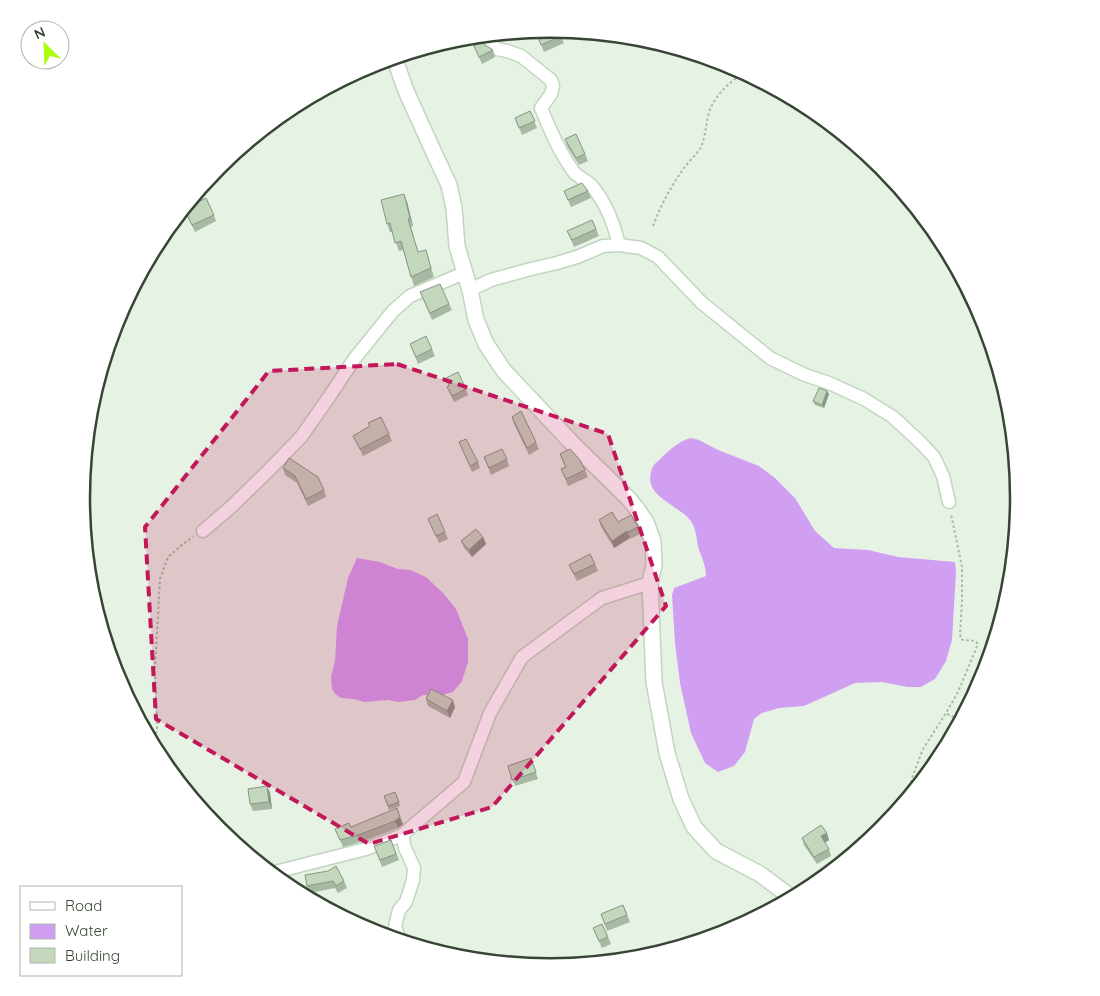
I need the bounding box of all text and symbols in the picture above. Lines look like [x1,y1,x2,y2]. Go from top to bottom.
north arrow [20,20,70,70]
text: N [31,23,48,43]
legend [20,886,182,976]
text: Road [65,896,102,915]
text: Water [65,921,108,940]
text: Building [65,946,120,965]

